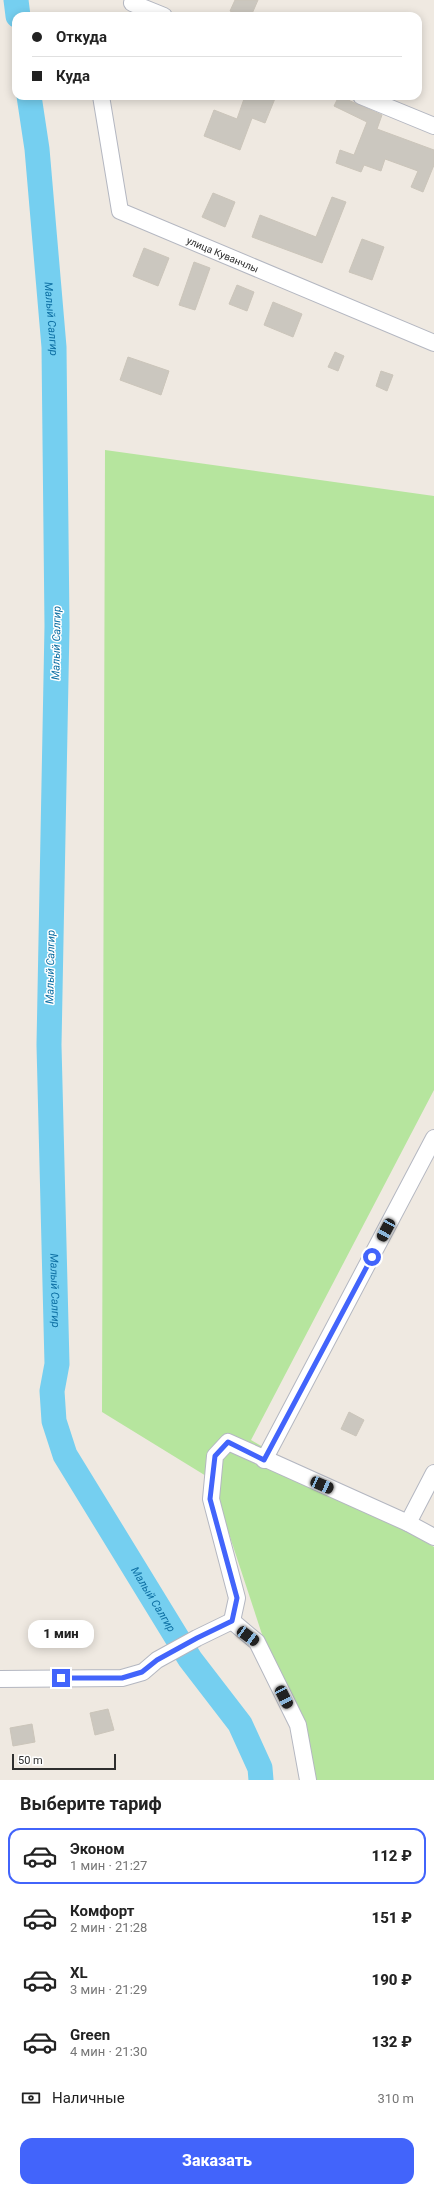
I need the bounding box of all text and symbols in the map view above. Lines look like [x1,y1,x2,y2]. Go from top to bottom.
text: Откуда [56,28,107,46]
text: Куда [56,67,90,85]
street label: улица Куванчлы [185,235,260,275]
water label: Малый Салгир [41,281,60,356]
water label: Малый Салгир [49,606,64,680]
water label: Малый Салгир [43,930,58,1004]
car [375,1217,397,1243]
route start [363,1248,381,1266]
water label: Малый Салгир [47,1253,62,1328]
car [309,1475,335,1495]
water label: Малый Салгир [128,1565,178,1635]
callout: 1 мин [28,1620,94,1648]
car [235,1624,261,1648]
text: 1 мин [43,1626,79,1641]
route end [52,1669,70,1687]
car [273,1684,295,1710]
scale bar [12,1752,116,1771]
text: 50 m [18,1754,43,1767]
text: Выберите тариф [20,1793,162,1814]
icon: car [22,1838,58,1874]
text: Эконом [70,1840,125,1858]
text: 112 ₽ [372,1847,412,1865]
text: 1 мин · 21:27 [70,1858,147,1873]
icon: car [22,1900,58,1936]
text: Комфорт [70,1902,134,1920]
text: 151 ₽ [372,1909,412,1927]
text: 2 мин · 21:28 [70,1920,147,1935]
icon: car [22,1962,58,1998]
text: XL [70,1964,88,1982]
text: 190 ₽ [372,1971,412,1989]
text: 3 мин · 21:29 [70,1982,147,1997]
icon: car [22,2024,58,2060]
text: Green [70,2026,110,2044]
text: 132 ₽ [372,2033,412,2051]
text: 4 мин · 21:30 [70,2044,147,2059]
icon: cash [20,2087,42,2109]
text: Наличные [52,2089,125,2107]
text: 310 m [377,2091,414,2106]
button: Заказать [20,2138,414,2184]

